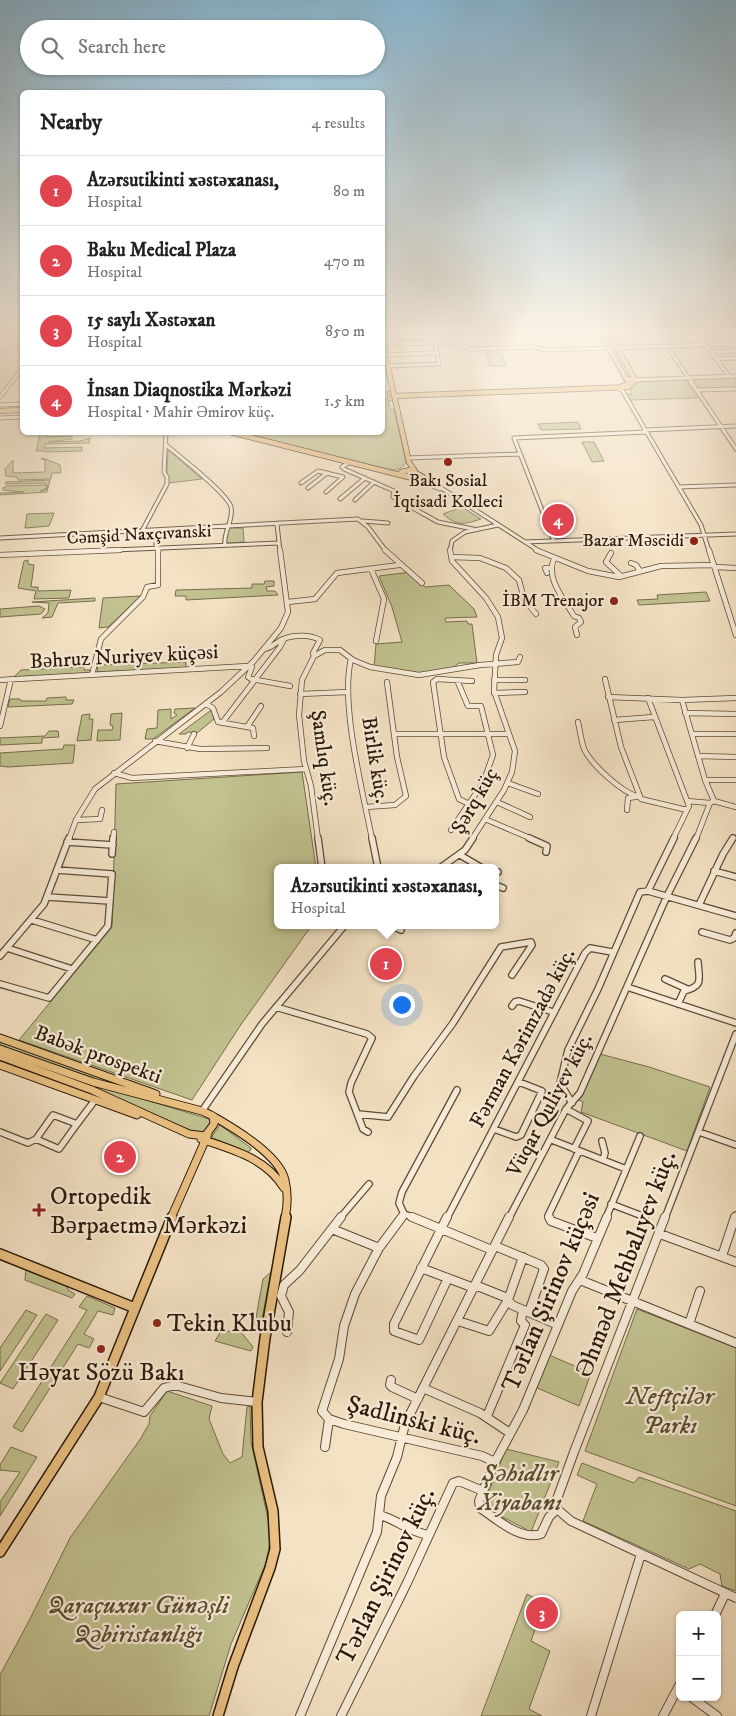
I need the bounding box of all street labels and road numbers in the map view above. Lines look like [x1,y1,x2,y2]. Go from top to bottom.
street label: Cəmşid Naxçıvanski [66,520,212,550]
street label: Bəhruz Nuriyev küçəsi [29,639,219,675]
street label: Şamlıq küç. [304,708,344,808]
street label: Birlik küç. [355,715,395,805]
street label: Şərq küç [446,763,504,839]
street label: Fərman Kərimzadə küç. [465,944,581,1132]
street label: Babək prospekti [31,1020,165,1090]
street label: Vüqar Quliyev küç. [501,1029,599,1182]
street label: Əhməd Mehbalıyev küç. [568,1146,684,1382]
street label: Tərlan Şirinov küçəsi [495,1188,607,1396]
street label: Şadlinski küç. [344,1388,484,1452]
street label: Tərlan Şirinov küç. [330,1482,442,1670]

